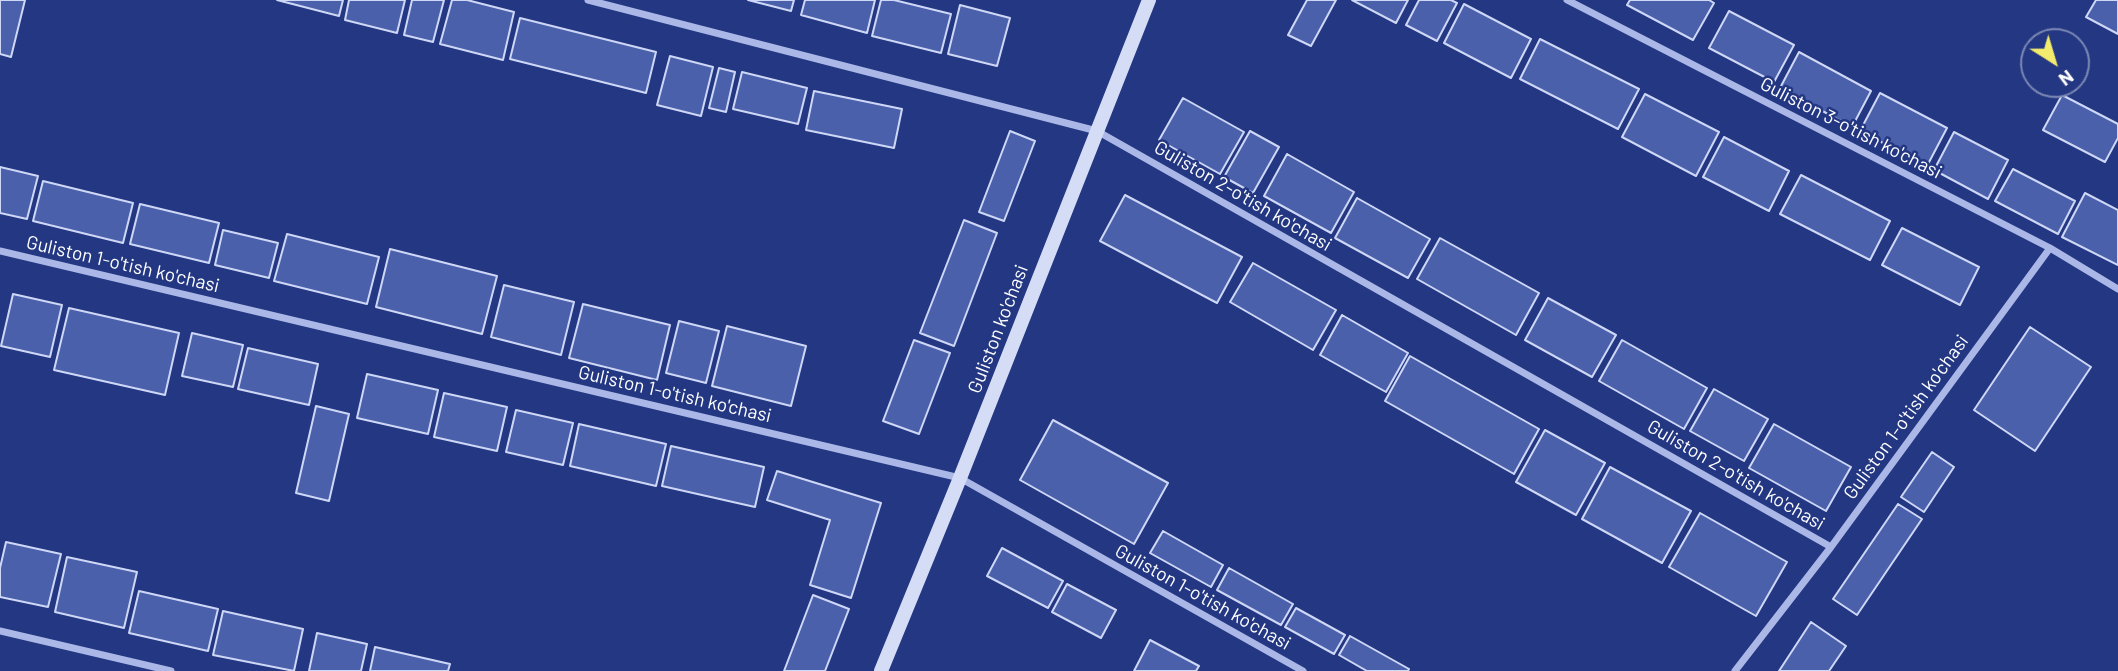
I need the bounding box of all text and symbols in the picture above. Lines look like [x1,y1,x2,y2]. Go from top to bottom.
north arrow [2020,28,2090,98]
text: N [2055,66,2079,92]
street label: Guliston 3-o'tish ko'chasi [1756,72,1946,184]
street label: Guliston 2-o'tish ko'chasi [1150,136,1336,256]
street label: Guliston 1-o'tish ko'chasi [24,231,222,297]
street label: Guliston ko'chasi [963,262,1033,396]
street label: Guliston 1-o'tish ko'chasi [1839,330,1973,504]
street label: Guliston 1-o'tish ko'chasi [576,361,774,427]
street label: Guliston 2-o'tish ko'chasi [1643,415,1829,535]
street label: Guliston 1-o'tish ko'chasi [1111,539,1295,655]

